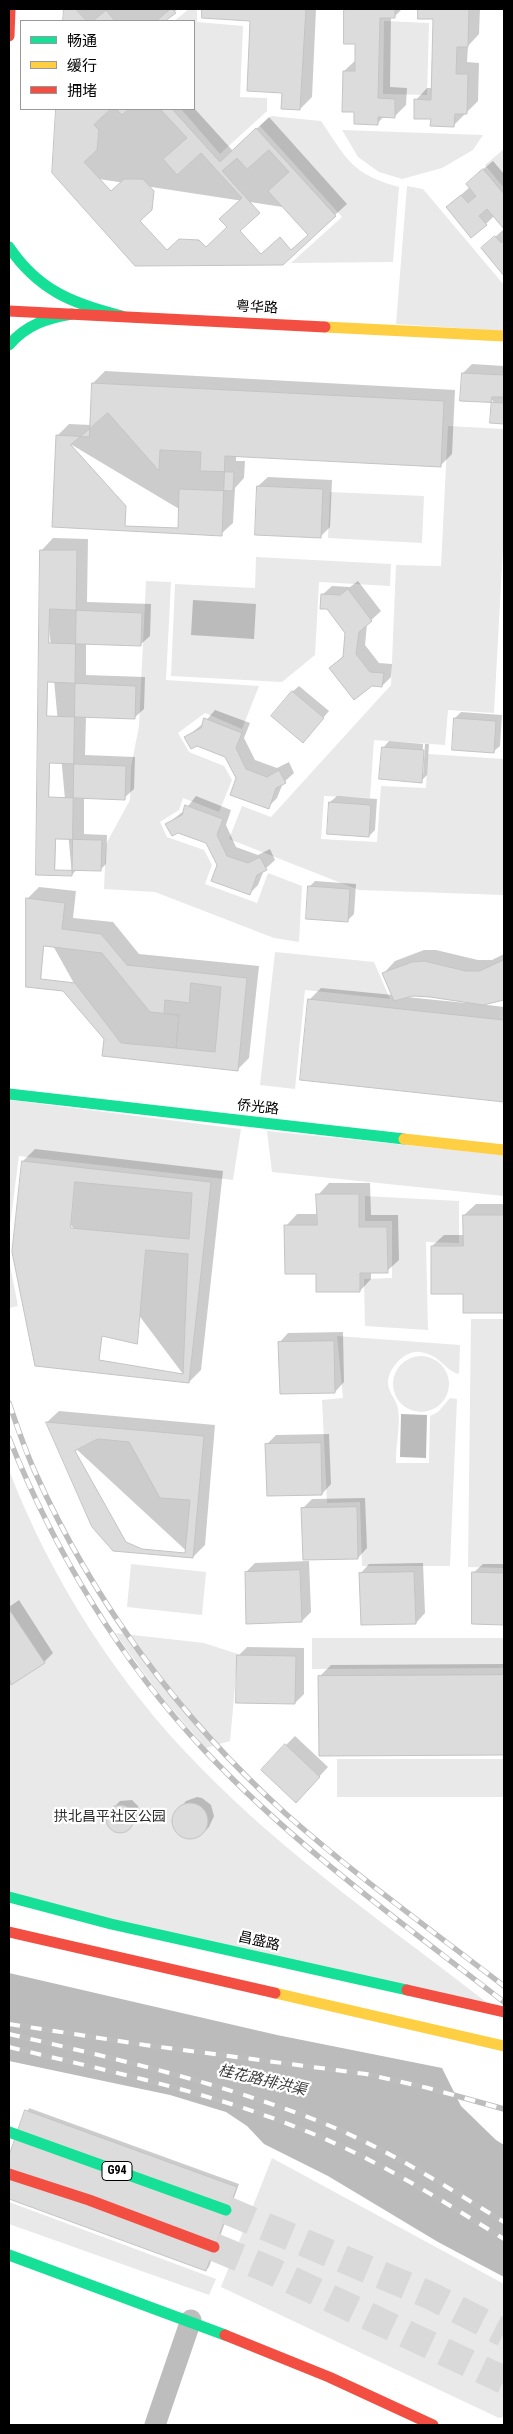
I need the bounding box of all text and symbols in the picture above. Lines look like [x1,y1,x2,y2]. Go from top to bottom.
legend [20,20,195,110]
text: 畅通 [67,32,97,50]
text: 缓行 [67,57,97,75]
text: 拥堵 [67,82,97,100]
street label: 粤华路 [236,299,278,317]
street label: 侨光路 [236,1097,280,1119]
park label: 拱北昌平社区公园 [54,1809,166,1825]
street label: 昌盛路 [237,1929,281,1955]
water label: 桂花路排洪渠 [216,2062,308,2100]
road number: G94 [102,2162,132,2180]

